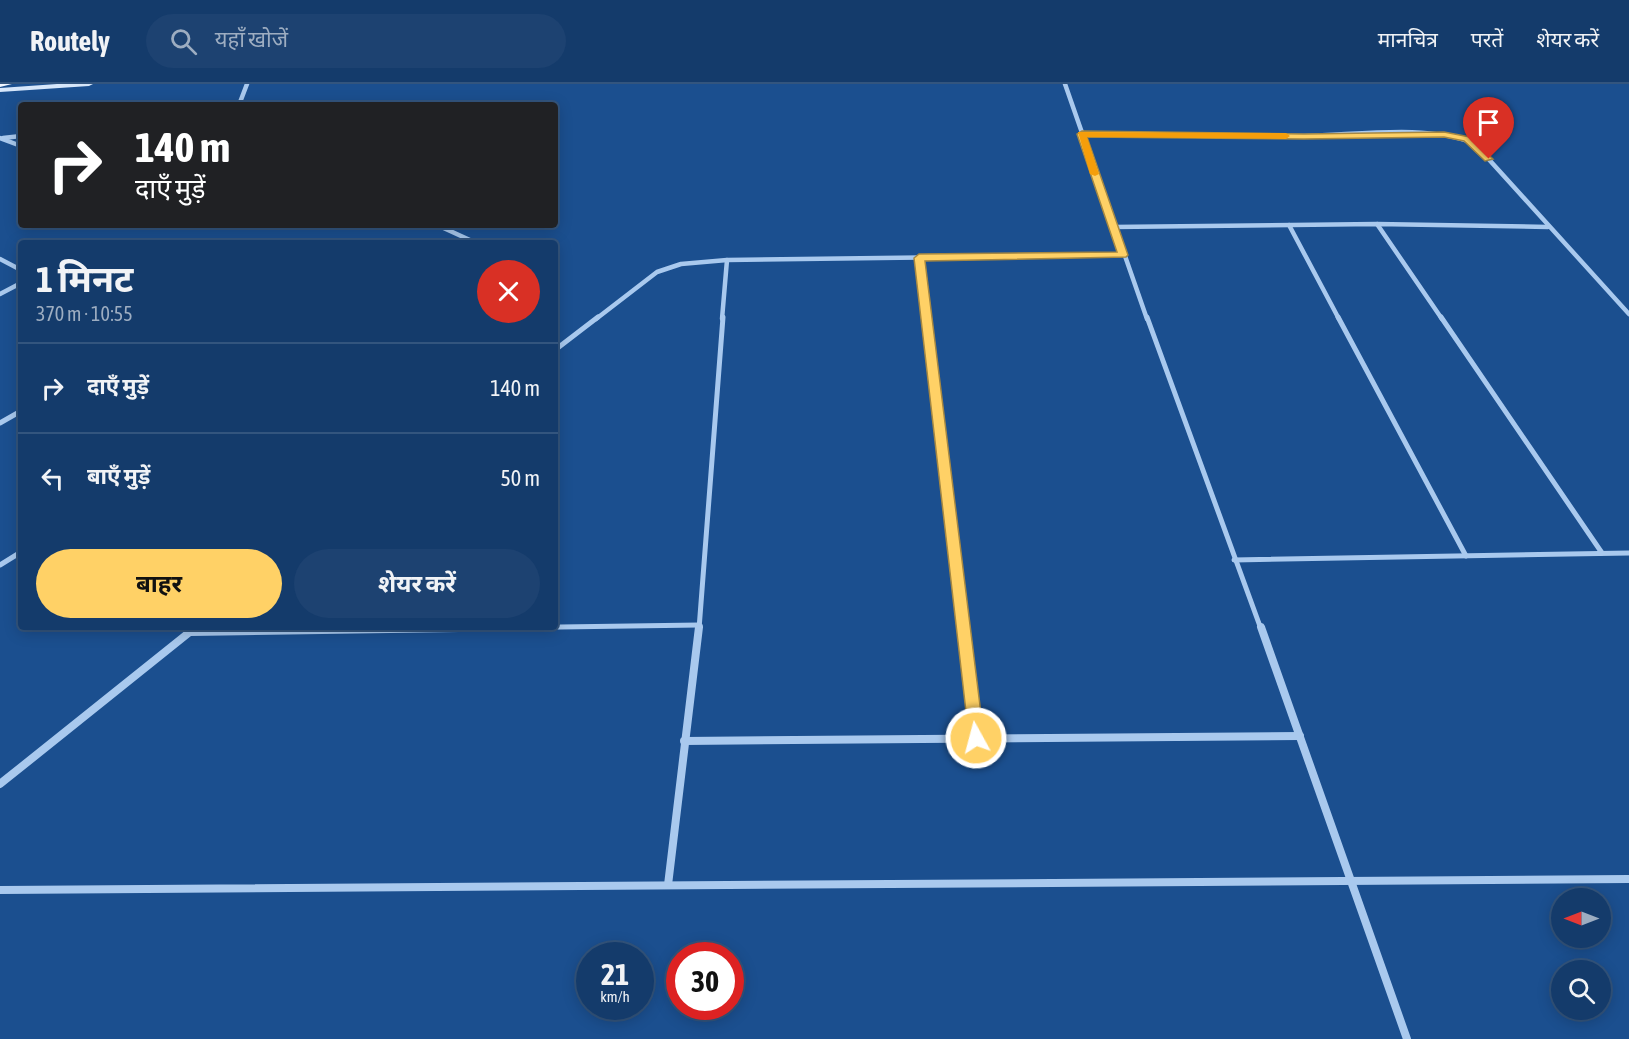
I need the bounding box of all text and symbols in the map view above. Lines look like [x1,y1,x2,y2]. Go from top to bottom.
search box [146,14,566,68]
text: Routely [30,25,110,57]
icon: search [167,25,200,58]
text: यहाँ खोजें [215,26,288,52]
text: मानचित्र [1378,27,1438,51]
text: परतें [1471,27,1503,51]
text: शेयर करें [1536,27,1599,51]
pin [1463,97,1514,159]
icon: arrive [1472,106,1505,139]
text: 140 m [135,123,230,171]
icon: right [36,126,114,204]
text: दाएँ मुड़ें [135,173,206,204]
text: 1 मिनट [36,258,133,300]
button: close [477,260,540,323]
text: 370 m · 10:55 [36,302,133,325]
icon: right [36,372,69,405]
text: दाएँ मुड़ें [87,373,149,399]
text: 140 m [490,375,540,401]
icon: left [36,462,69,495]
text: बाएँ मुड़ें [87,463,150,489]
text: 50 m [500,465,540,491]
button: बाहर [36,549,282,618]
button: शेयर करें [294,549,540,618]
position arrow [944,706,1008,770]
north arrow [1551,888,1611,948]
map controls [1551,888,1611,1020]
speed limit sign: 30 [666,942,744,1020]
text: 21 [601,957,629,991]
button: search [1551,960,1611,1020]
text: km/h [600,988,630,1005]

